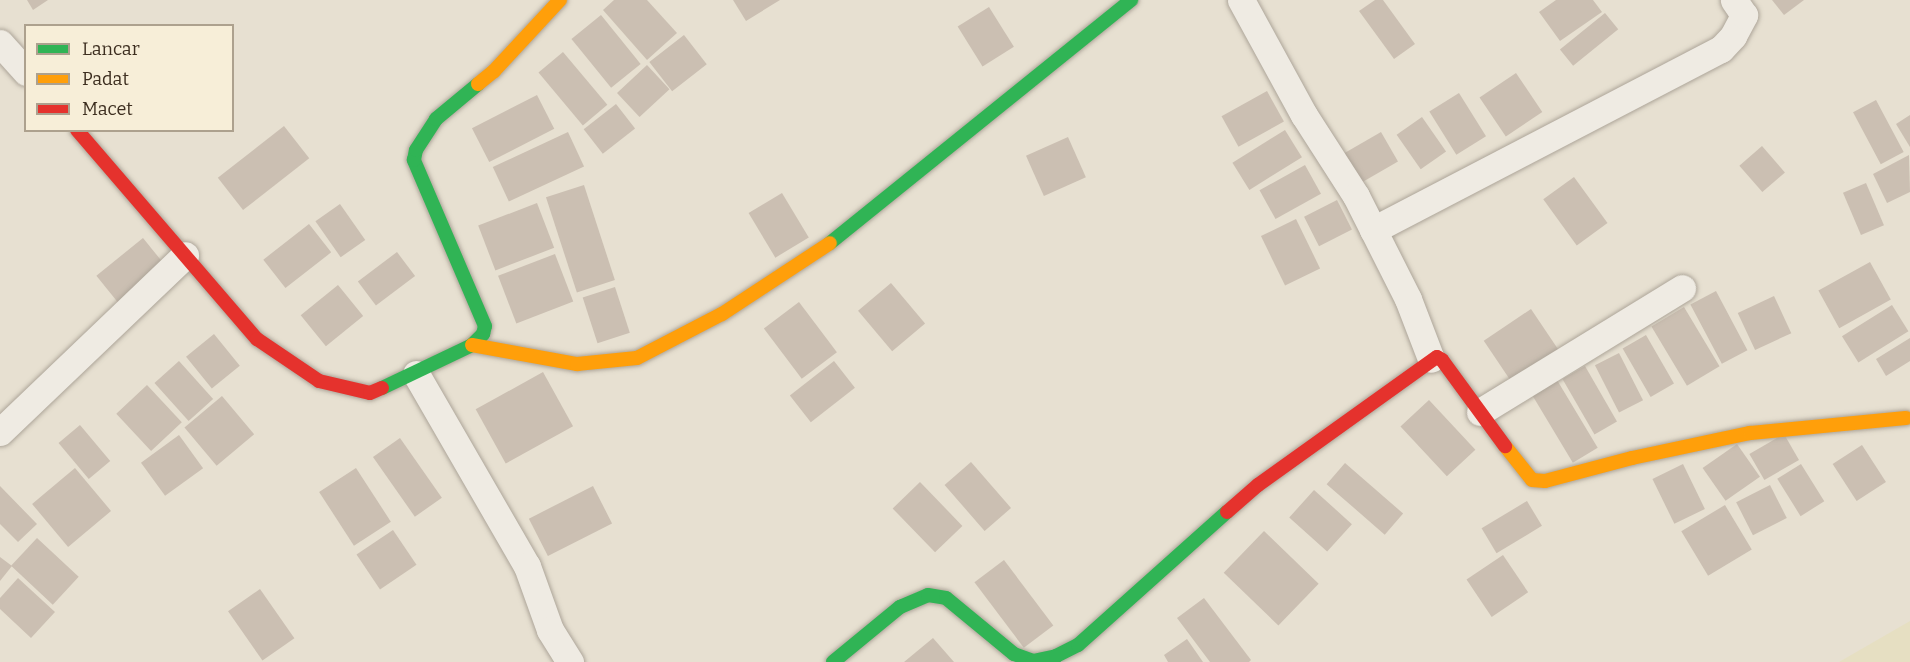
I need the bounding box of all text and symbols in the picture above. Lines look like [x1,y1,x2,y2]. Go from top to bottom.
legend [24,24,234,132]
text: Lancar [82,38,140,60]
text: Padat [82,68,129,90]
text: Macet [82,98,133,120]

